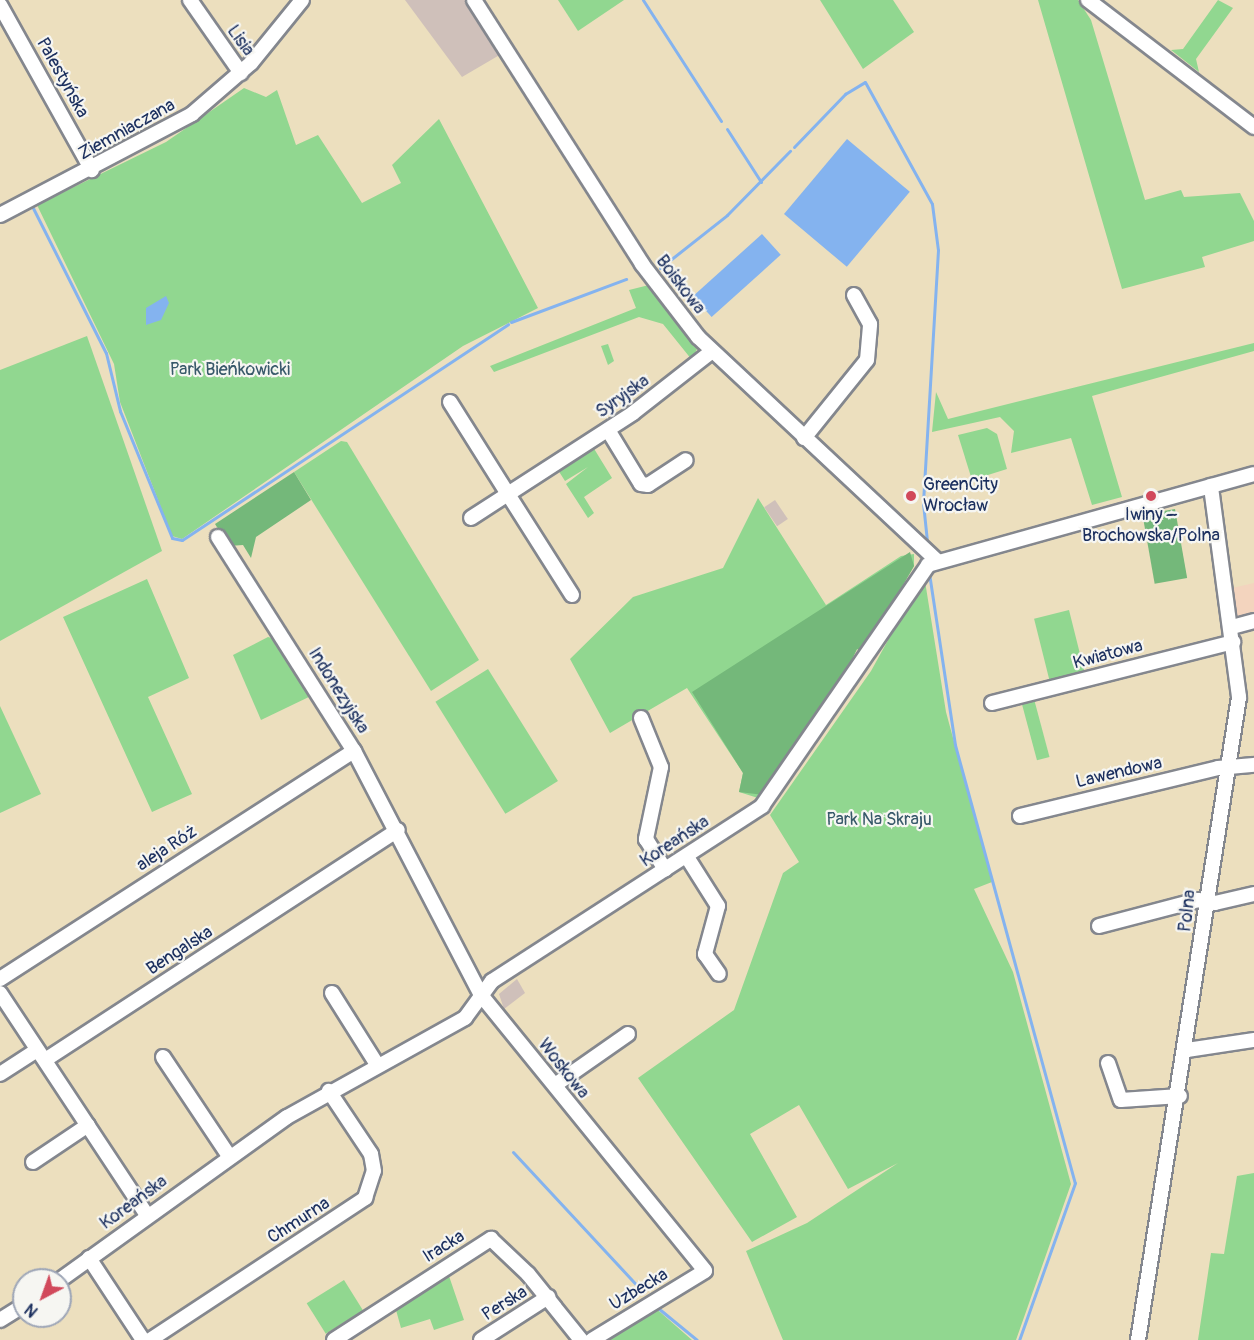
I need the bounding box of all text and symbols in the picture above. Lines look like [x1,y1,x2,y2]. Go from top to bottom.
street label: Lisia [222,21,258,61]
street label: Palestyńska [31,34,93,122]
street label: Ziemniaczana [75,95,179,165]
street label: Boiskowa [651,251,709,319]
park label: Park Bieńkowicki [170,359,290,381]
street label: Syryjska [592,371,654,423]
place label: GreenCity Wrocław [923,475,998,518]
marker: GreenCity Wrocław [904,489,918,503]
marker: Iwiny – Brochowska/Polna [1144,489,1158,503]
place label: Iwiny – Brochowska/Polna [1082,505,1220,548]
street label: Kwiatowa [1071,635,1145,675]
street label: Indonezyjska [303,644,373,738]
street label: Lawendowa [1074,753,1164,793]
park label: Park Na Skraju [826,809,932,831]
street label: Koreańska [636,812,714,872]
street label: aleja Róż [133,822,201,876]
street label: Polna [1175,889,1201,933]
street label: Bengalska [143,922,217,980]
street label: Woskowa [533,1035,593,1103]
street label: Koreańska [96,1171,172,1235]
street label: Chmurna [264,1193,334,1249]
street label: Iracka [419,1226,469,1268]
street label: Uzbecka [606,1264,672,1316]
north arrow [12,1268,72,1328]
street label: Perska [478,1282,532,1326]
text: N [21,1299,42,1321]

